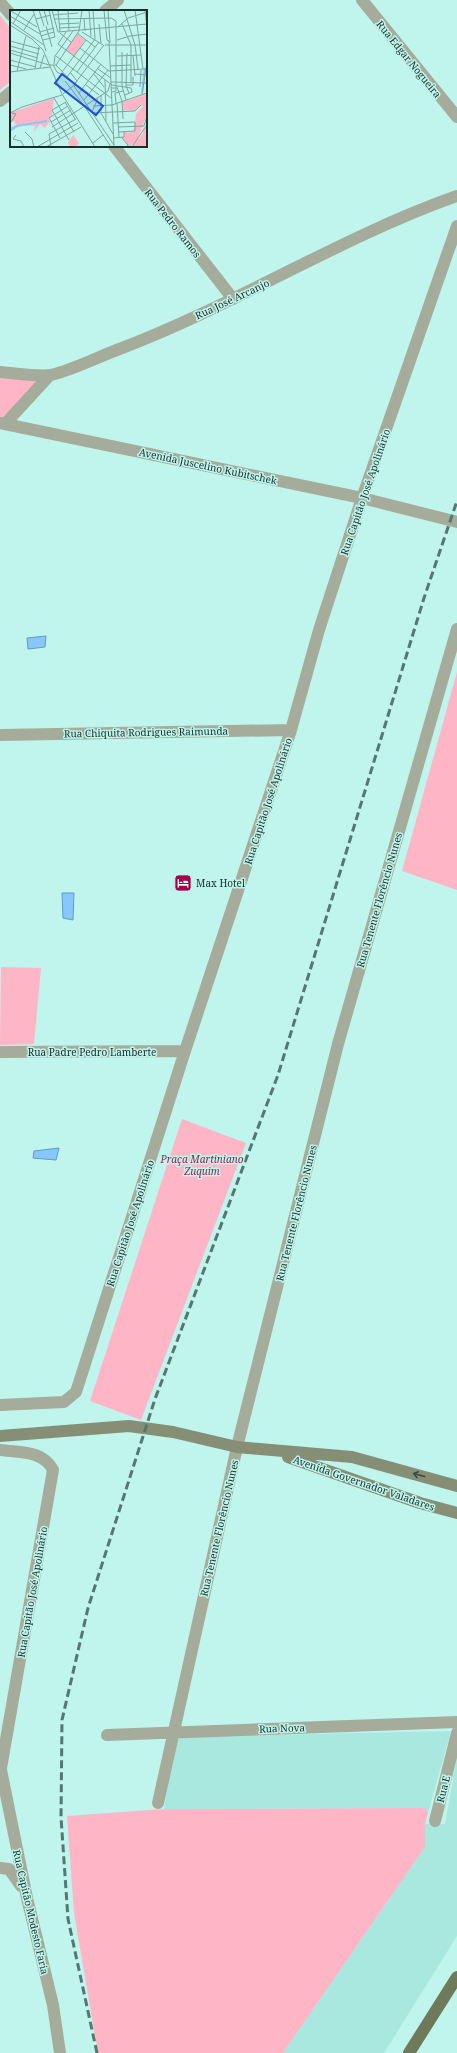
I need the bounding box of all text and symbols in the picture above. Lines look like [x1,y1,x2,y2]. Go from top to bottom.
inset map [10,10,147,147]
street label: Rua Edgar Nogueira [373,17,445,101]
street label: Rua Pedro Ramos [142,186,205,261]
street label: Rua José Arcanjo [193,276,272,322]
street label: Rua Capitão José Apolinário [337,427,393,557]
street label: Avenida Juscelino Kubitschek [138,445,278,487]
street label: Rua Chiquita Rodrigues Raimunda [64,724,229,740]
street label: Rua Capitão José Apolinário [241,736,295,866]
street label: Rua Tenente Florêncio Nunes [353,830,405,969]
hotel icon: Max Hotel [173,873,193,893]
place label: Max Hotel [196,876,245,890]
street label: Rua Padre Pedro Lamberte [28,1045,156,1059]
street label: Rua Tenente Florêncio Nunes [272,1143,320,1283]
park label: Praça Martiniano Zuquim [160,1152,244,1178]
street label: Rua Capitão José Apolinário [103,1158,157,1288]
street label: Avenida Governador Valadares [292,1452,437,1514]
street label: Rua Tenente Florêncio Nunes [196,1458,242,1598]
one-way arrow [413,1471,426,1479]
street label: Rua Capitão José Apolinário [14,1525,50,1659]
street label: Rua Nova [259,1720,306,1736]
street label: Rua E [433,1774,453,1804]
street label: Rua Capitão Modesto Faria [10,1848,52,1976]

